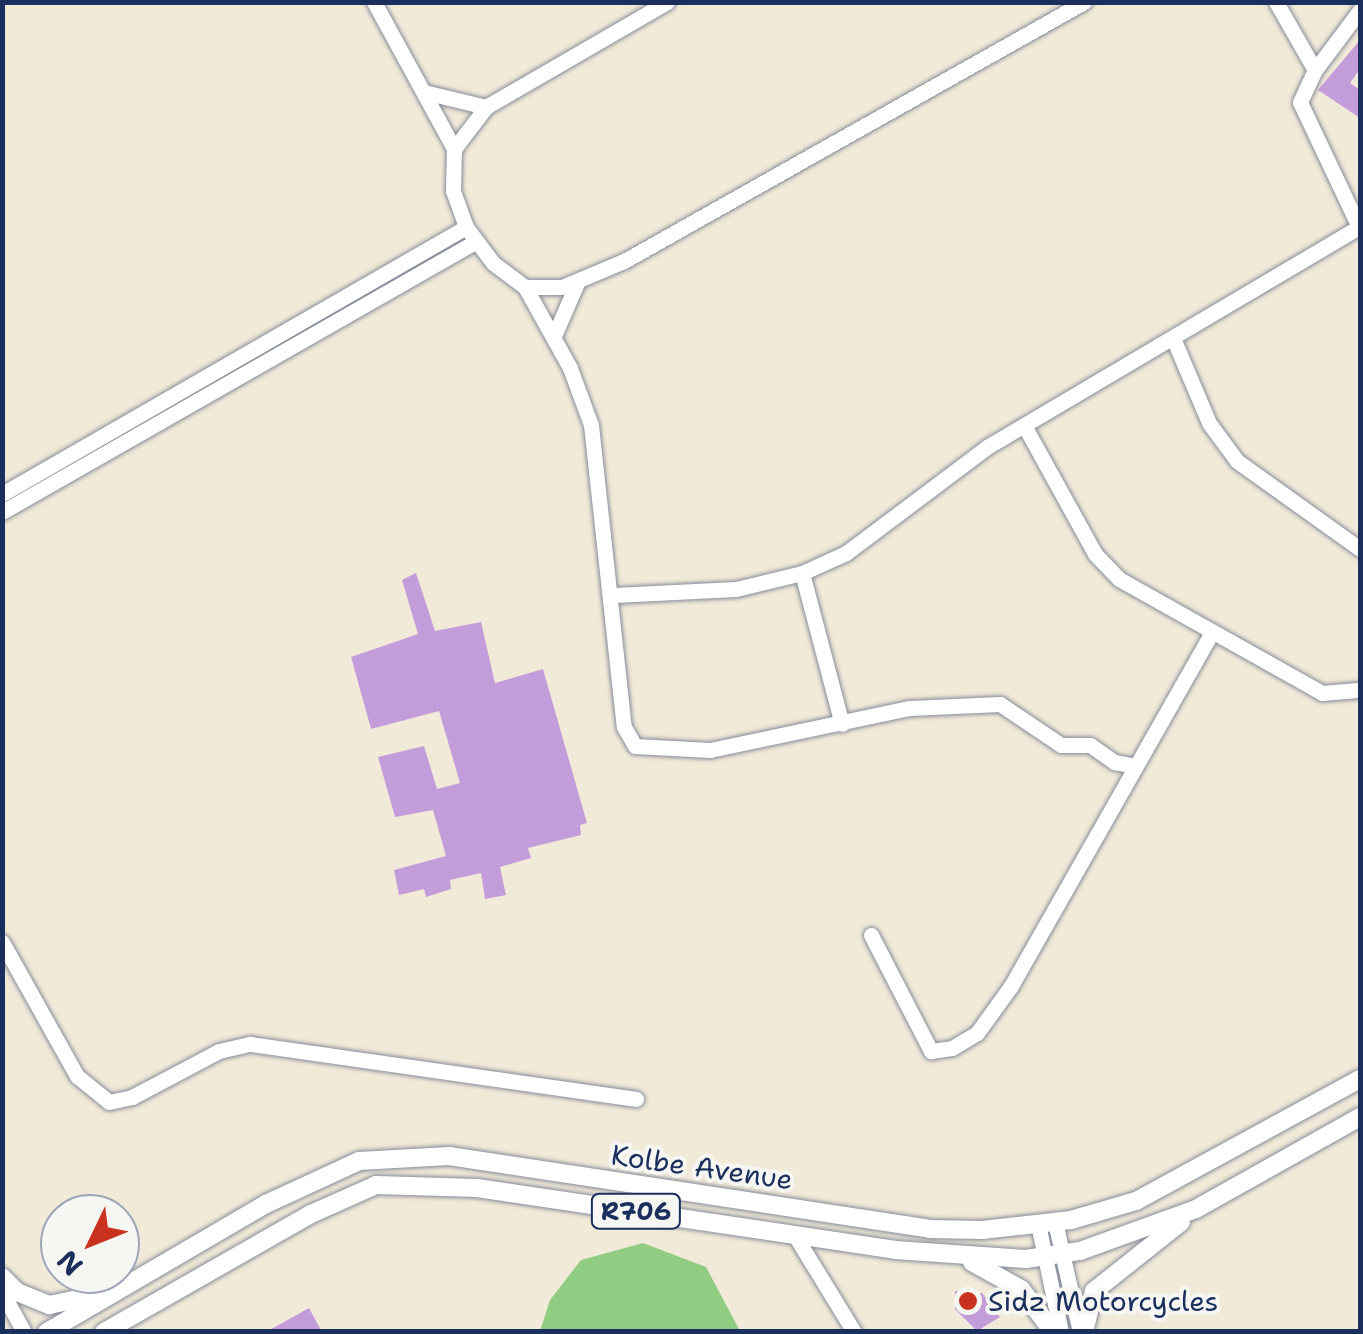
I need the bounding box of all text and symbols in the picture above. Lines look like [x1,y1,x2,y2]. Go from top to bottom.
street label: Kolbe Avenue [609,1138,795,1196]
road number: R706 [588,1191,684,1231]
north arrow [40,1194,140,1294]
text: N [48,1242,91,1284]
place label: Sidz Motorcycles [988,1284,1218,1318]
marker: Sidz Motorcycles [957,1290,979,1312]

